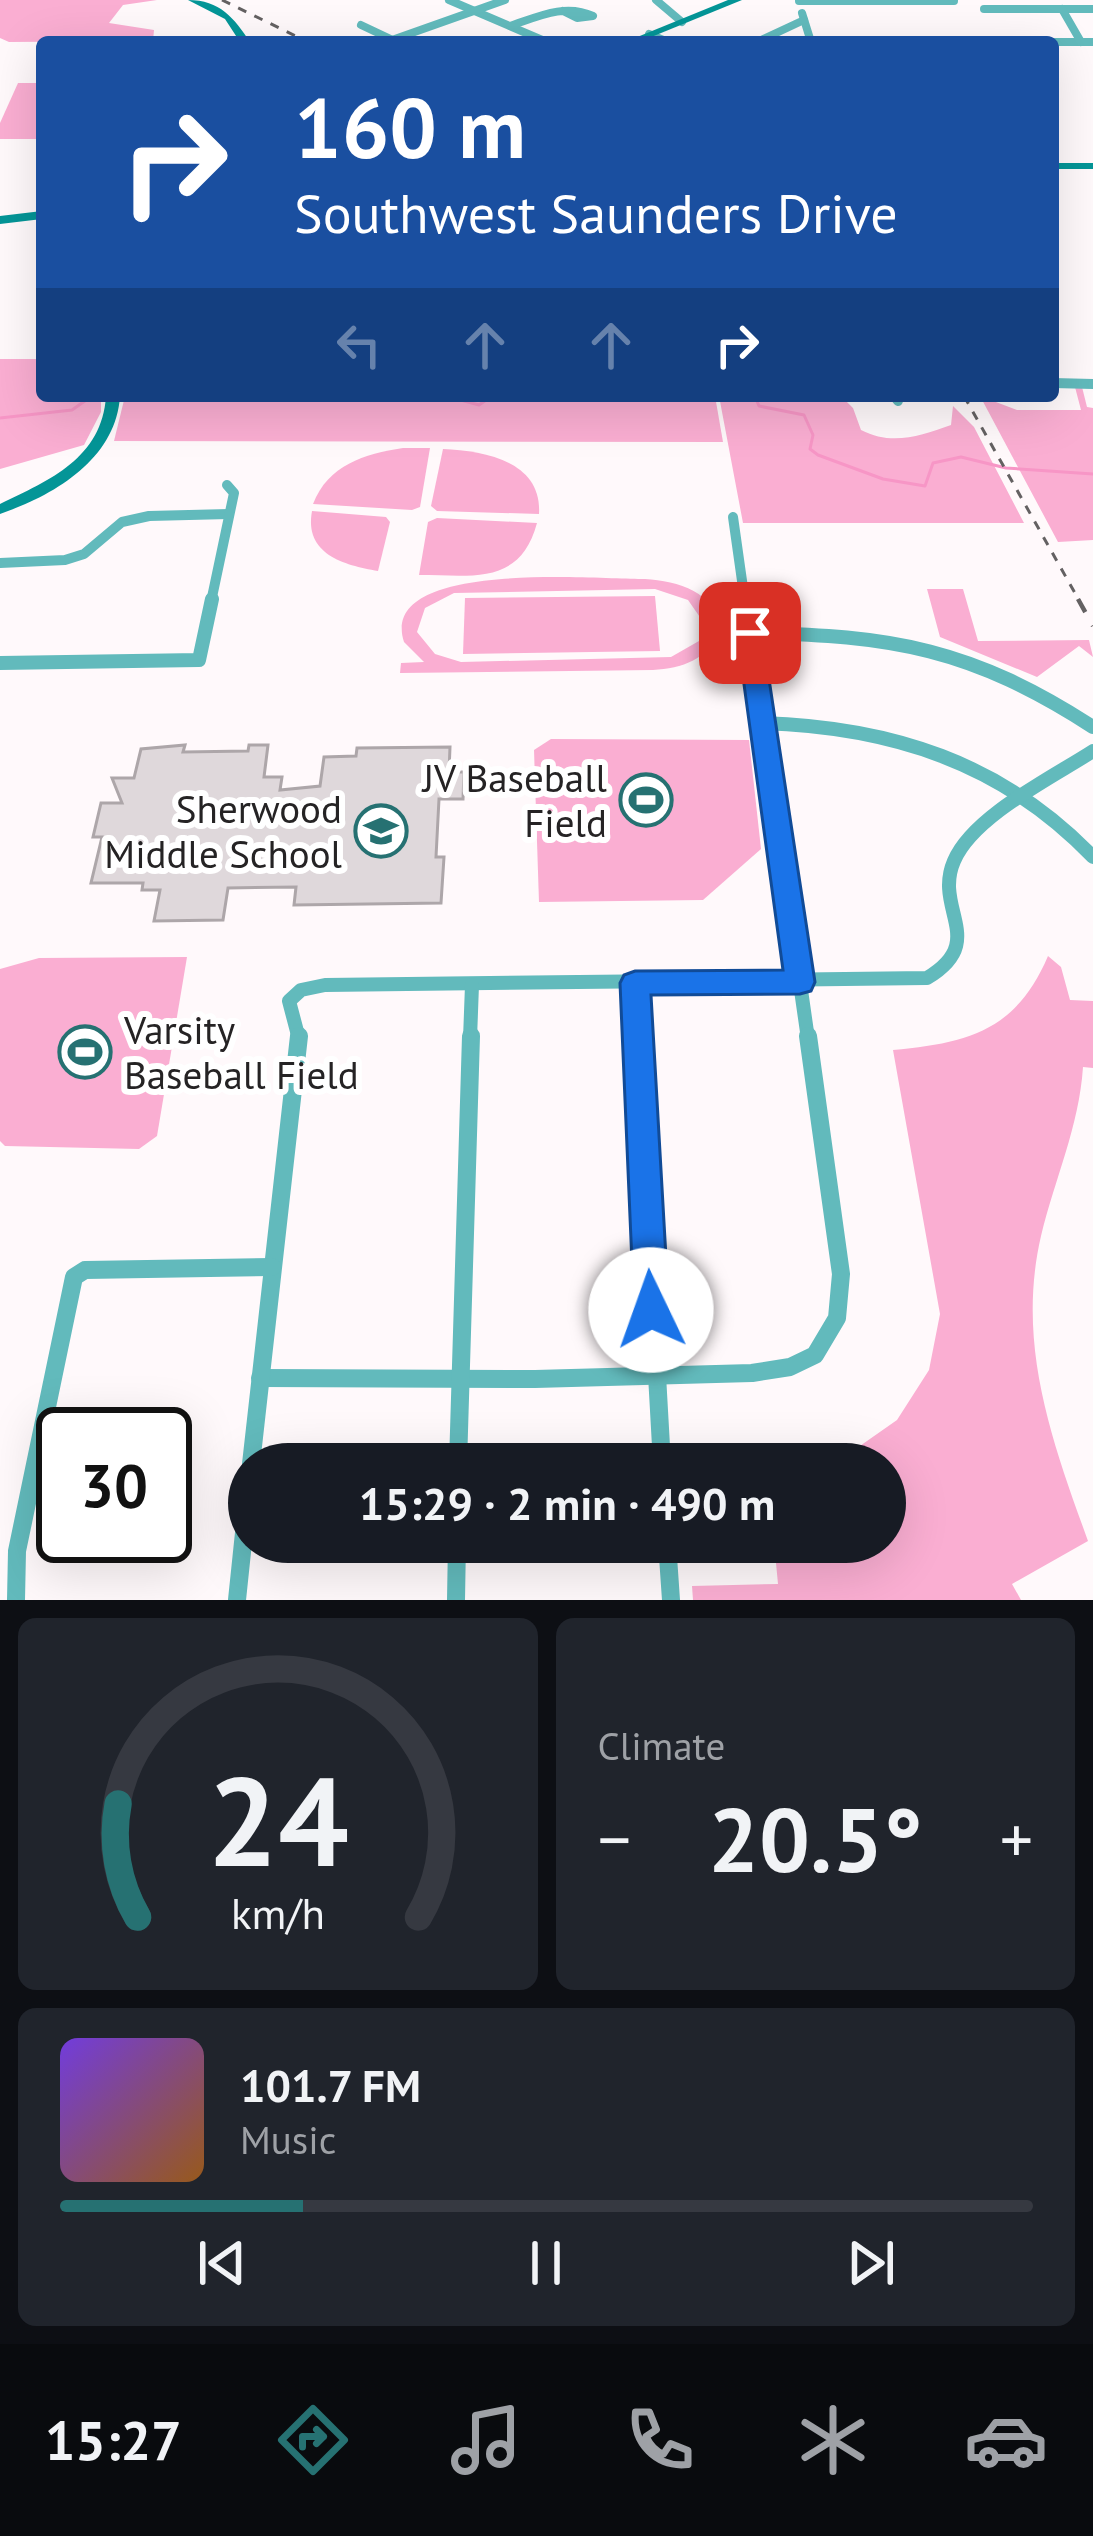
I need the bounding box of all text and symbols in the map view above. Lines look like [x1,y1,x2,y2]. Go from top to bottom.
text: 160 m [294,72,526,181]
icon: right [96,84,252,240]
text: Southwest Saunders Drive [294,178,898,248]
icon: left [326,312,392,378]
icon: ahead [452,312,518,378]
icon: ahead [578,312,644,378]
icon: right [704,312,770,378]
pin [699,582,801,684]
icon: arrive [717,600,783,666]
place label: JV Baseball Field [421,752,608,848]
sports icon: JV Baseball Field [618,772,674,828]
place label: Sherwood Middle School [104,783,343,879]
school or university icon: Sherwood Middle School [353,803,409,859]
place label: Varsity Baseball Field [123,1004,359,1100]
sports icon: Varsity Baseball Field [57,1024,113,1080]
position arrow [588,1247,714,1373]
speed limit sign: 30 [36,1407,192,1563]
text: 15:29 · 2 min · 490 m [359,1474,775,1532]
text: Climate [598,1720,725,1771]
text: 24 [207,1739,349,1900]
text: 20.5° [708,1780,923,1897]
text: − [598,1796,631,1881]
text: + [1000,1796,1033,1881]
text: km/h [231,1885,325,1941]
text: 101.7 FM [240,2056,421,2114]
text: Music [240,2114,336,2165]
icon: previous [189,2230,255,2296]
icon: pause [513,2230,579,2296]
icon: next [838,2230,904,2296]
icon: directions [271,2398,355,2482]
icon: music [444,2398,528,2482]
icon: phone [618,2398,702,2482]
icon: climate [791,2398,875,2482]
icon: car [964,2398,1048,2482]
text: 15:27 [45,2405,182,2475]

